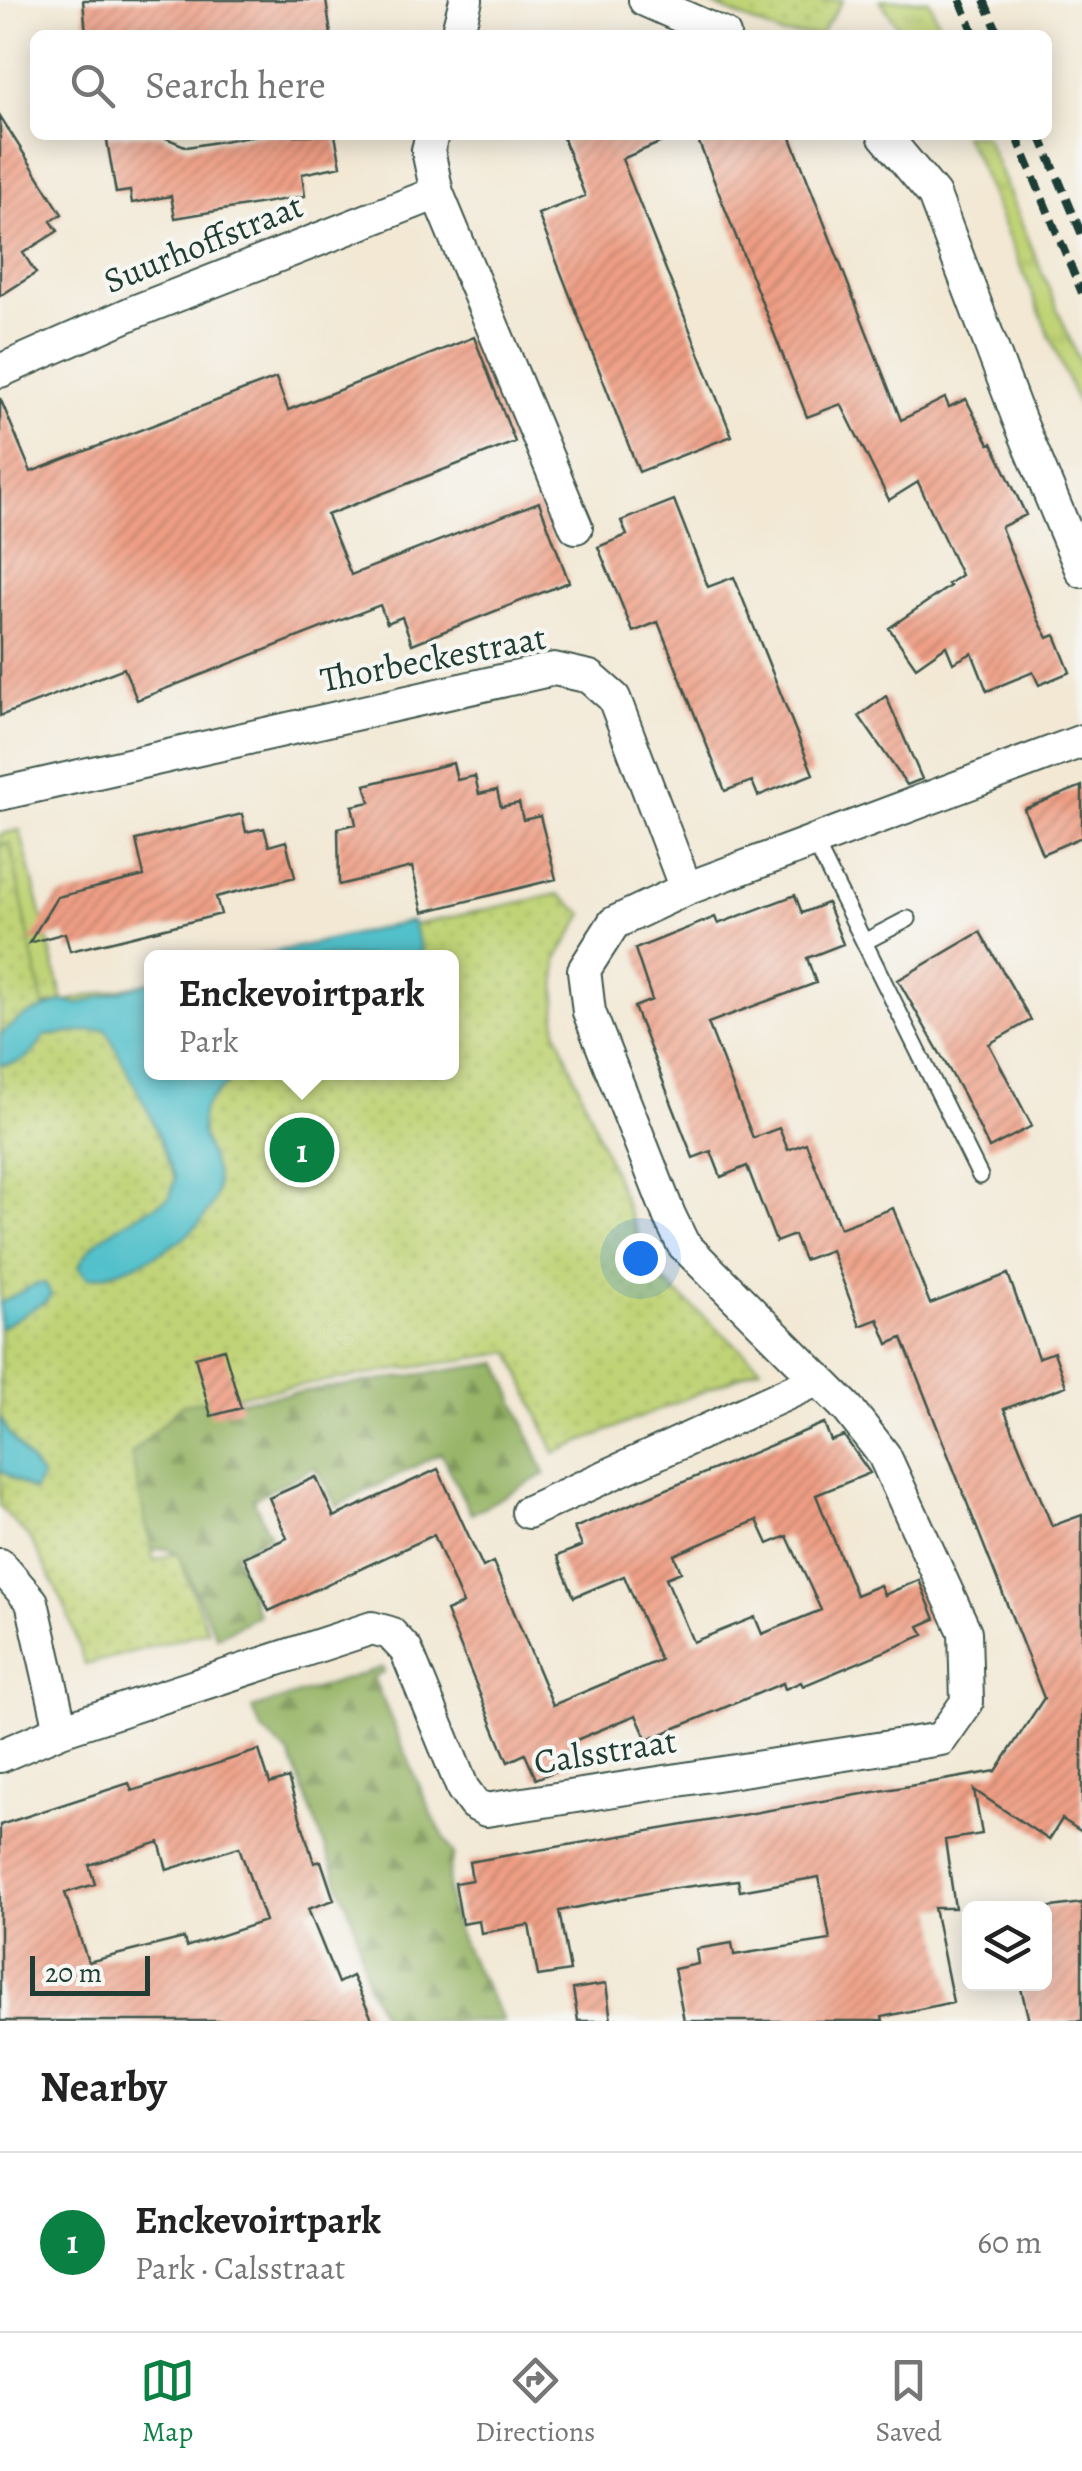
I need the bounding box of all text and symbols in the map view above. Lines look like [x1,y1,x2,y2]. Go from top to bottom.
search box [30,30,1052,140]
icon: search [65,58,120,113]
text: Search here [145,59,326,111]
street label: Suurhoffstraat [96,181,310,305]
street label: Thorbeckestraat [316,613,550,703]
popup [144,950,459,1080]
text: Enckevoirtpark [179,967,424,1019]
text: Park [179,1019,239,1063]
pin: 1 [270,1112,334,1188]
your location [615,1233,666,1284]
street label: Calsstraat [530,1716,680,1786]
map controls [962,1901,1052,1991]
button: layers [962,1901,1052,1991]
scale bar [30,1951,150,1996]
text: 20 m [45,1954,102,1992]
text: Nearby [40,2058,167,2115]
text: Enckevoirtpark [135,2194,381,2246]
text: 1 [67,2220,78,2264]
text: 60 m [977,2220,1042,2264]
text: Park · Calsstraat [135,2246,345,2290]
tab: Map [140,2353,195,2451]
tab: Directions [475,2353,595,2451]
tab: Saved [876,2353,942,2451]

